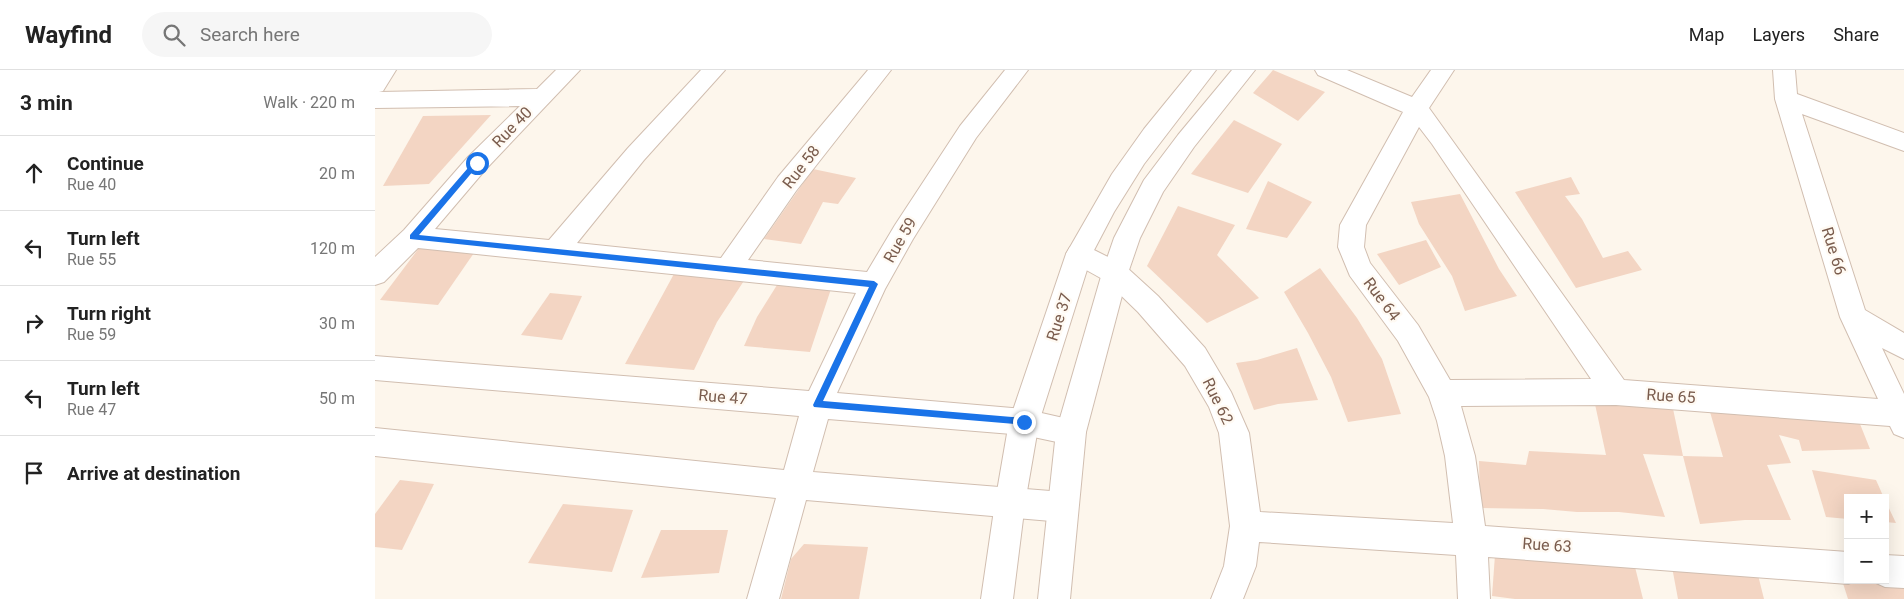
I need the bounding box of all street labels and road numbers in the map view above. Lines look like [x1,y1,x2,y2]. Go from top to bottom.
street label: Rue 40 [488,103,536,151]
street label: Rue 58 [778,142,824,192]
street label: Rue 59 [879,214,921,266]
street label: Rue 66 [1818,225,1850,277]
street label: Rue 64 [1360,274,1404,324]
street label: Rue 37 [1042,291,1076,343]
street label: Rue 62 [1199,375,1237,427]
street label: Rue 47 [698,385,748,409]
street label: Rue 65 [1646,385,1696,407]
street label: Rue 63 [1522,534,1572,556]

